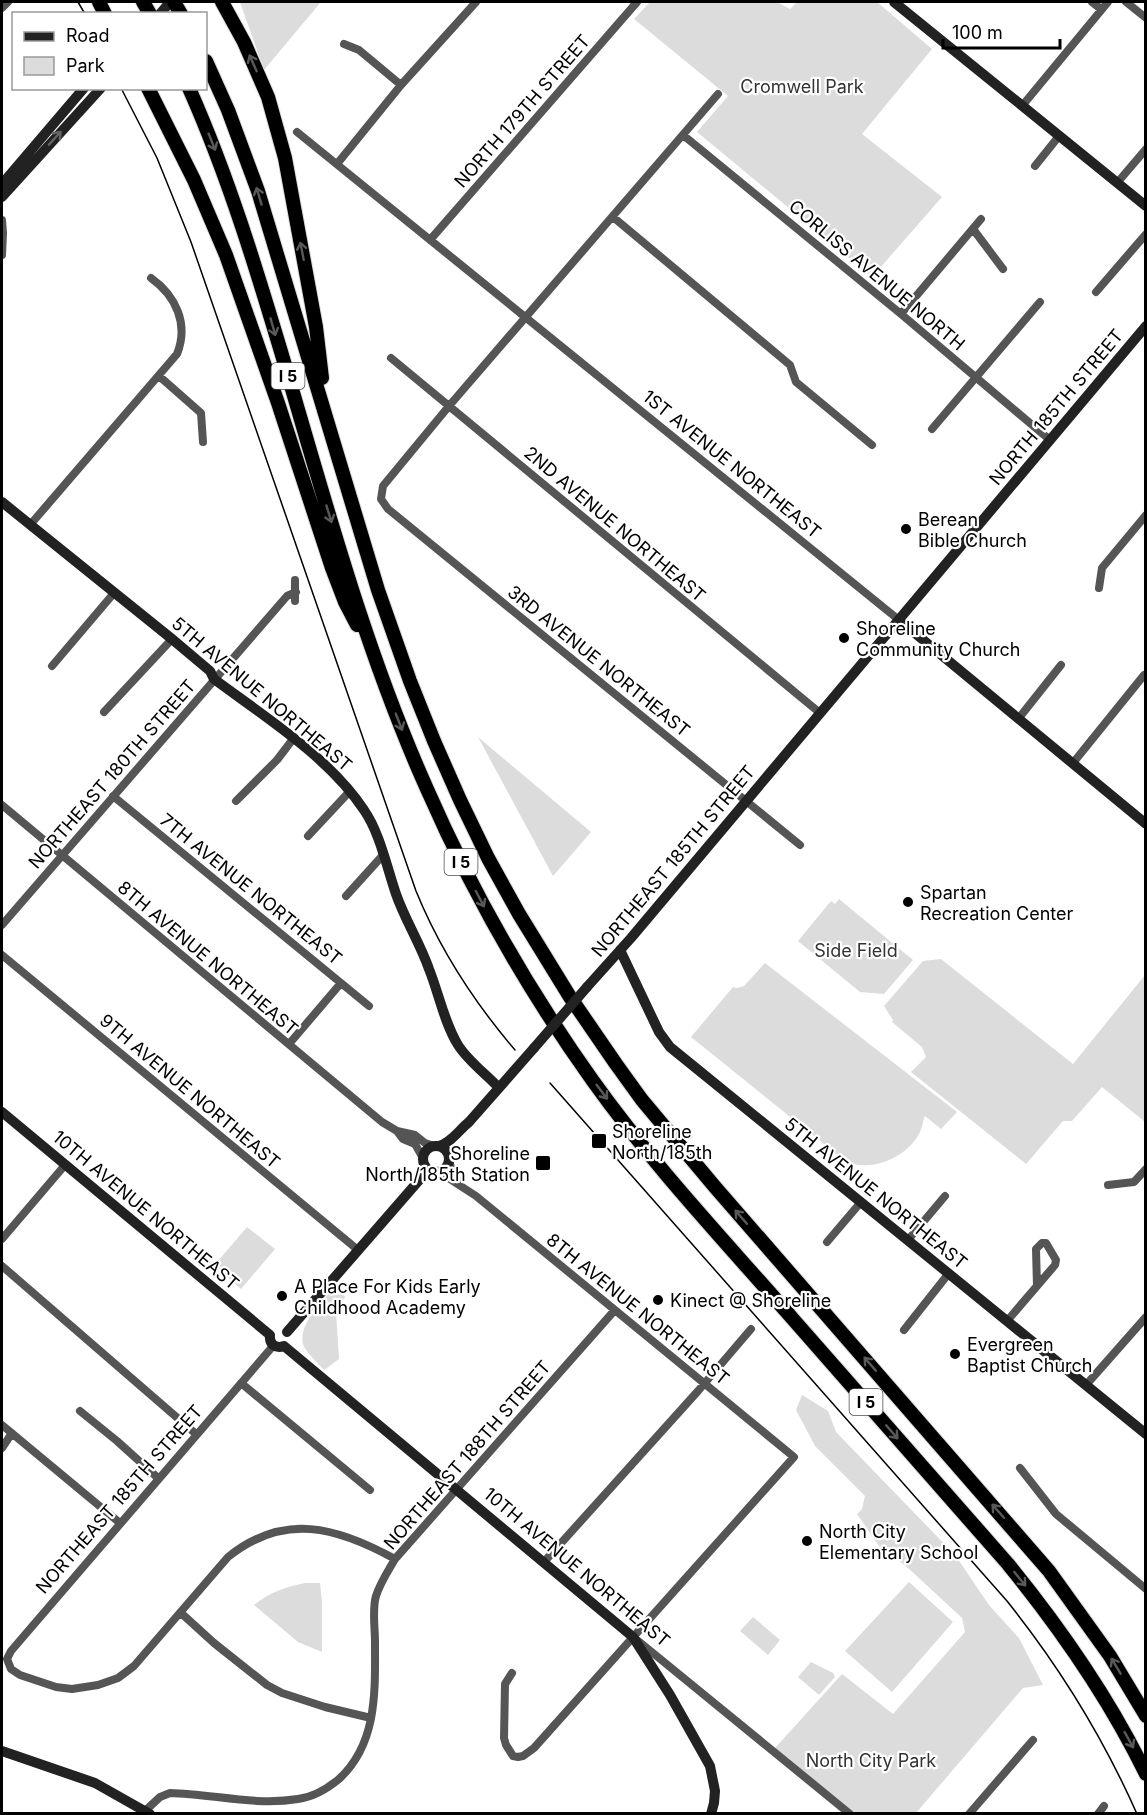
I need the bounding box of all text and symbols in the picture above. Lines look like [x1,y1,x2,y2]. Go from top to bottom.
legend [12,12,207,90]
scale bar [943,12,1060,50]
text: 100 m [952,22,1003,43]
text: Road [66,25,109,46]
street label: NORTH 179TH STREET [450,30,594,192]
text: Park [66,55,105,76]
one-way arrow [247,55,259,73]
park label: Cromwell Park [740,76,864,97]
one-way arrow [48,131,62,146]
one-way arrow [207,133,218,151]
one-way arrow [253,187,264,206]
street label: CORLISS AVENUE NORTH [785,195,969,355]
one-way arrow [296,242,307,262]
one-way arrow [268,318,279,337]
street label: NORTH 185TH STREET [985,325,1127,489]
road number: I 5 [272,363,304,389]
street label: 1ST AVENUE NORTHEAST [639,386,825,542]
street label: 2ND AVENUE NORTHEAST [520,442,710,606]
one-way arrow [324,504,335,523]
place label: Berean Bible Church [918,509,1027,551]
marker: Berean Bible Church [899,522,913,536]
street label: 3RD AVENUE NORTHEAST [504,581,694,741]
street label: 5TH AVENUE NORTHEAST [168,612,356,776]
place label: Shoreline Community Church [856,618,1020,660]
marker: Shoreline Community Church [837,631,851,645]
street label: NORTHEAST 180TH STREET [24,675,200,873]
one-way arrow [394,712,405,731]
street label: NORTHEAST 185TH STREET [587,761,759,961]
street label: 7TH AVENUE NORTHEAST [156,809,346,969]
road number: I 5 [444,849,478,875]
street label: 8TH AVENUE NORTHEAST [114,876,302,1040]
place label: Spartan Recreation Center [920,882,1074,924]
one-way arrow [474,890,486,907]
marker: Spartan Recreation Center [901,895,915,909]
park label: Side Field [814,940,898,961]
street label: 9TH AVENUE NORTHEAST [96,1009,284,1173]
one-way arrow [595,1084,608,1100]
street label: 5TH AVENUE NORTHEAST [781,1113,971,1273]
place label: Shoreline North/185th [612,1121,712,1163]
street label: 10TH AVENUE NORTHEAST [49,1126,243,1294]
marker: Shoreline North/185th [590,1132,608,1150]
place label: Shoreline North/185th Station [365,1143,530,1185]
marker: Shoreline North/185th Station [534,1154,552,1172]
one-way arrow [735,1209,748,1225]
street label: 8TH AVENUE NORTHEAST [542,1229,734,1389]
place label: A Place For Kids Early Childhood Academy [294,1276,481,1318]
marker: A Place For Kids Early Childhood Academy [275,1289,289,1303]
place label: Kinect @ Shoreline [670,1290,831,1311]
marker: Kinect @ Shoreline [651,1293,665,1307]
place label: Evergreen Baptist Church [967,1334,1092,1376]
marker: Evergreen Baptist Church [948,1347,962,1361]
street label: NORTHEAST 188TH STREET [379,1356,555,1554]
one-way arrow [863,1357,877,1372]
road number: I 5 [850,1389,882,1415]
street label: NORTHEAST 185TH STREET [31,1400,207,1598]
one-way arrow [885,1424,899,1439]
street label: 10TH AVENUE NORTHEAST [480,1483,674,1651]
one-way arrow [991,1504,1005,1519]
place label: North City Elementary School [819,1521,978,1563]
marker: North City Elementary School [800,1534,814,1548]
one-way arrow [1013,1571,1027,1586]
one-way arrow [1110,1658,1122,1675]
one-way arrow [1123,1732,1135,1749]
park label: North City Park [806,1750,936,1771]

